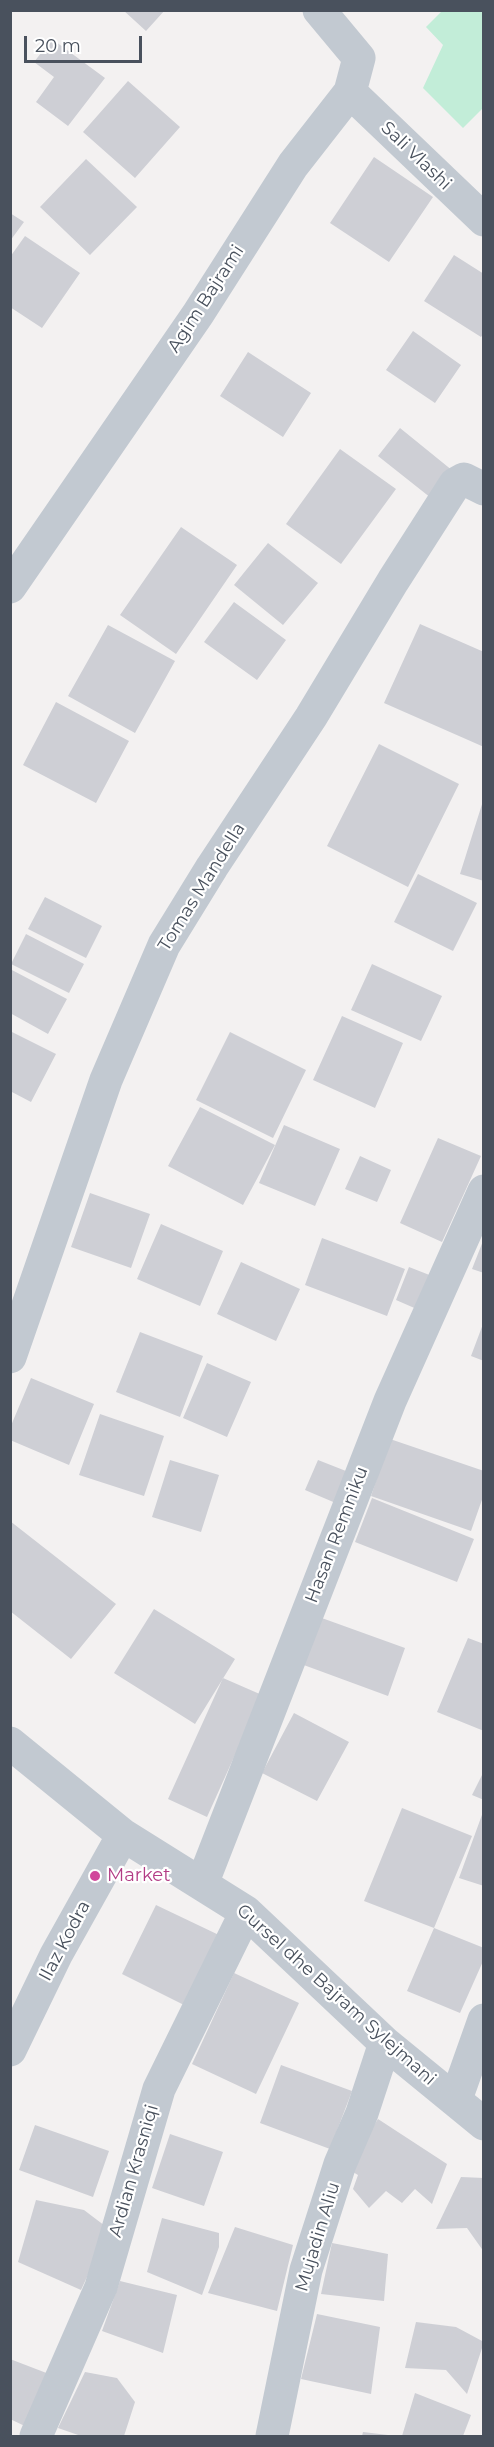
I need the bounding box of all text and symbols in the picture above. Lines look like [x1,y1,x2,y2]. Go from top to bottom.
scale bar [27,24,146,62]
text: 20 m [35,35,81,57]
street label: Sali Vlashi [376,117,456,195]
street label: Agim Bajrami [163,241,249,357]
street label: Tomas Mandella [154,819,250,955]
street label: Hasan Remniku [301,1464,373,1606]
place label: Market [107,1865,170,1887]
marker: Market [88,1869,102,1883]
street label: Ilaz Kodra [35,1897,95,1985]
street label: Gursel dhe Bajram Sylejmani [232,1900,440,2090]
street label: Ardian Krasniqi [105,2102,163,2240]
street label: Mujadin Aliu [291,2180,345,2294]

